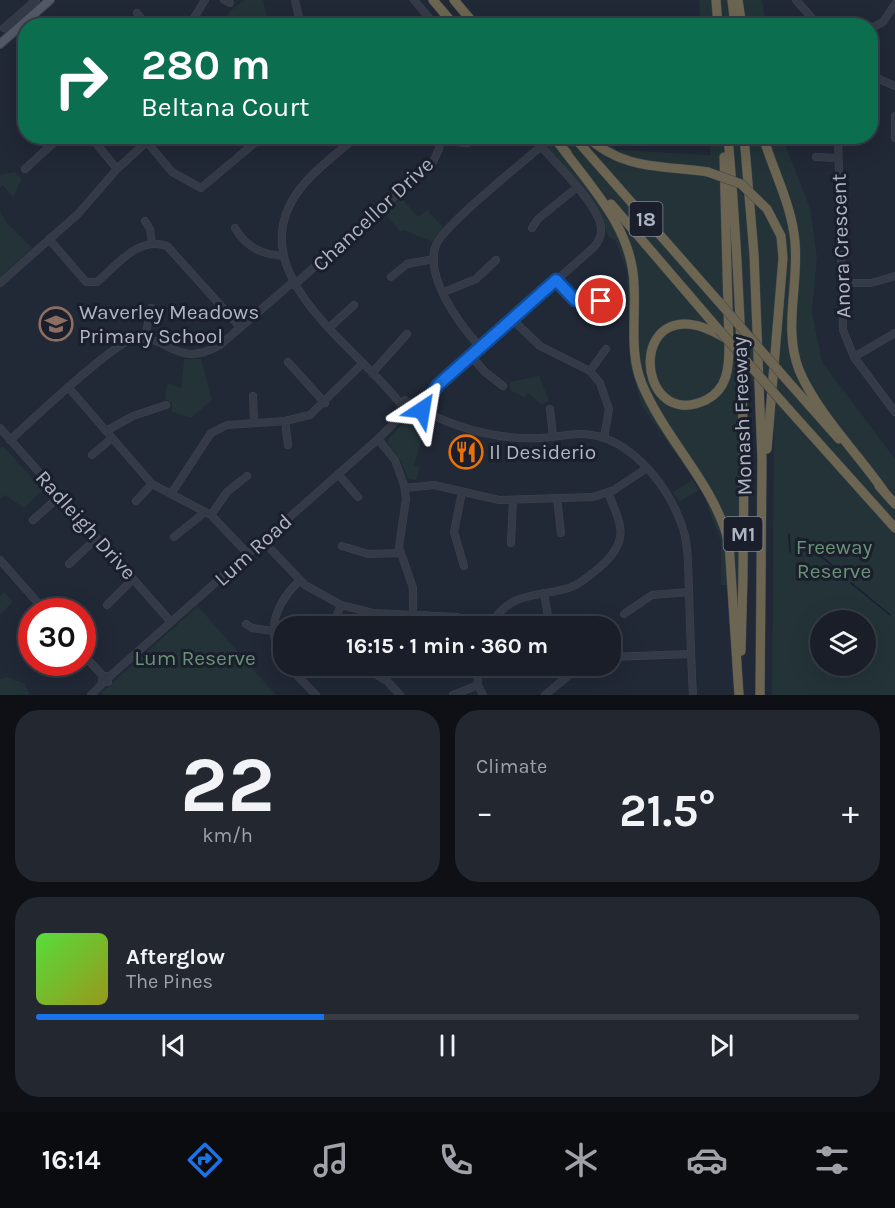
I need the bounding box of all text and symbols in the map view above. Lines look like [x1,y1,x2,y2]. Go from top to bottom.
text: 280 m [141,40,271,90]
icon: right [42,42,120,120]
text: Beltana Court [141,91,309,123]
street label: Chancellor Drive [308,152,438,276]
street label: Anora Crescent [826,173,856,319]
road number: 18 [630,202,662,236]
pin [575,275,626,326]
icon: arrive [584,284,617,317]
place label: Waverley Meadows Primary School [79,300,259,348]
school or university icon: Waverley Meadows Primary School [38,306,74,342]
street label: Monash Freeway [727,336,757,496]
position arrow [390,378,454,442]
restaurant icon: Il Desiderio [448,434,484,470]
place label: Il Desiderio [489,440,596,464]
street label: Radleigh Drive [31,466,141,584]
street label: Lum Road [209,509,297,591]
road number: M1 [724,517,762,551]
park label: Freeway Reserve [796,535,873,583]
speed limit sign: 30 [18,598,96,676]
map controls [810,610,876,676]
button: layers [810,610,876,676]
text: 16:15 · 1 min · 360 m [346,633,548,659]
park label: Lum Reserve [134,646,256,670]
text: 22 [180,739,275,831]
text: Climate [476,755,547,778]
text: 21.5° [619,785,716,837]
text: − [476,793,493,831]
text: + [842,793,859,831]
text: km/h [202,824,253,847]
text: Afterglow [126,944,225,970]
text: The Pines [126,970,213,993]
icon: previous [157,1029,190,1062]
icon: pause [431,1029,464,1062]
icon: next [705,1029,738,1062]
icon: directions [184,1139,226,1181]
icon: music [310,1139,352,1181]
icon: phone [435,1139,477,1181]
icon: climate [560,1139,602,1181]
icon: car [686,1139,728,1181]
icon: filters [811,1139,853,1181]
text: 16:14 [42,1144,101,1176]

